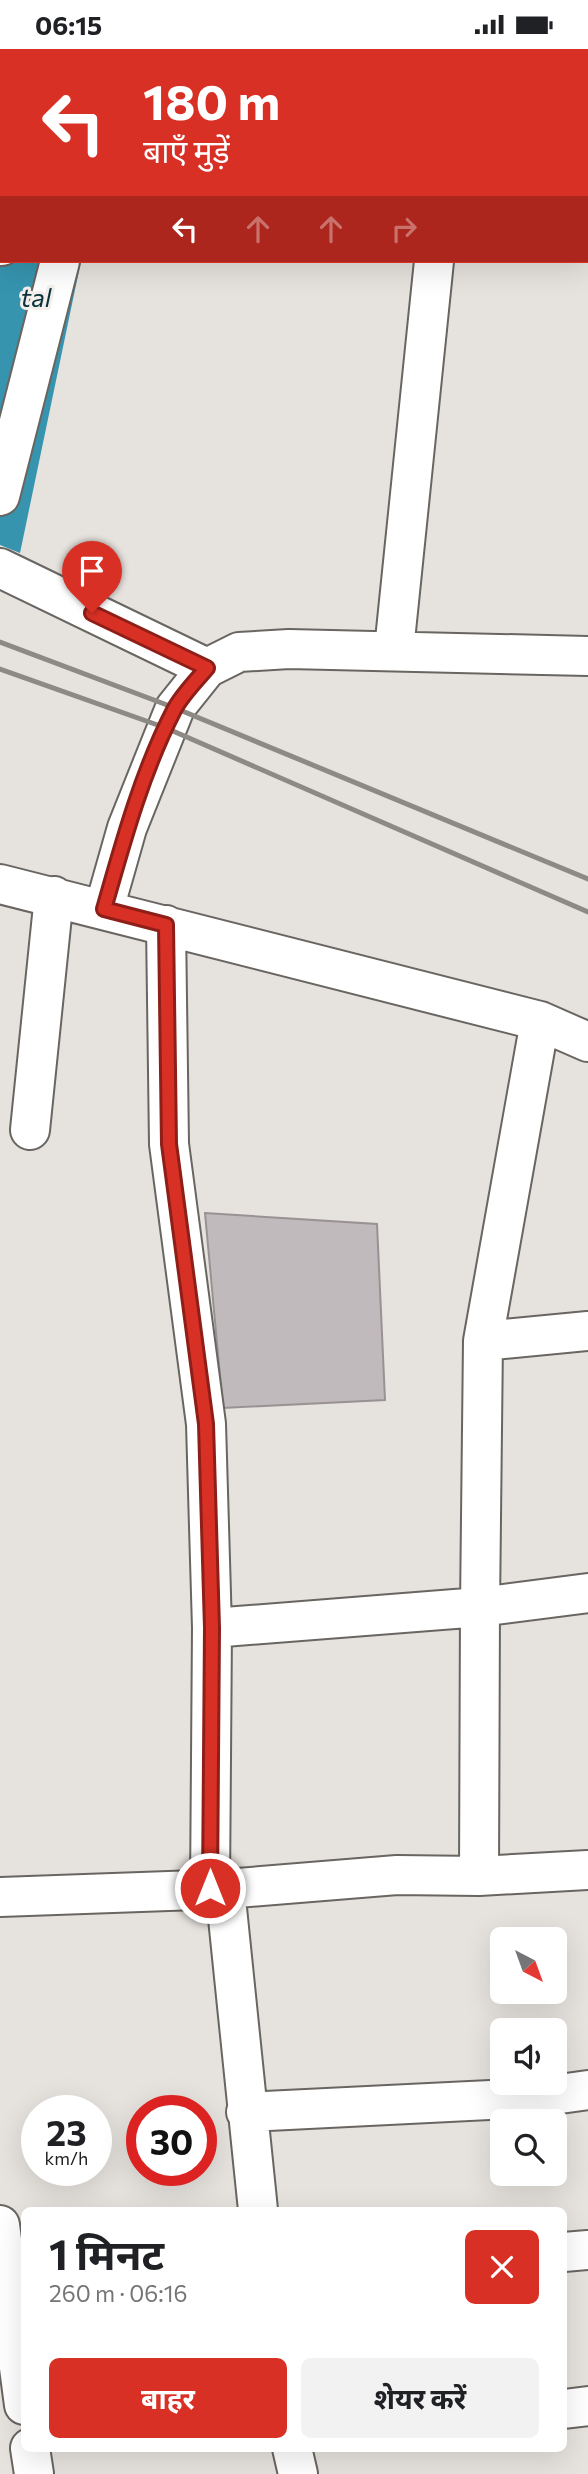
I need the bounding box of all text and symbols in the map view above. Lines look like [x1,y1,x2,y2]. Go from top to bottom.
text: 06:15 [35,9,102,40]
text: 180 m [143,70,280,130]
icon: left [28,77,119,168]
text: बाएँ मुड़ें [143,130,230,170]
icon: left [166,210,204,248]
icon: ahead [239,210,277,248]
icon: ahead [312,210,350,248]
icon: right [385,210,423,248]
water label: tal [21,281,53,312]
pin [62,541,122,613]
icon: arrive [73,552,111,590]
position arrow [173,1851,247,1925]
north arrow [490,1927,567,2004]
map controls [490,1927,567,2186]
button: sound [490,2018,567,2095]
speed limit sign: 30 [126,2095,217,2186]
button: search [490,2109,567,2186]
text: 23 [46,2110,87,2153]
text: km/h [45,2147,88,2169]
text: 1 मिनट [49,2227,164,2279]
button: close [465,2230,539,2304]
text: 260 m · 06:16 [49,2279,188,2307]
button: बाहर [49,2358,287,2438]
button: शेयर करें [301,2358,539,2438]

